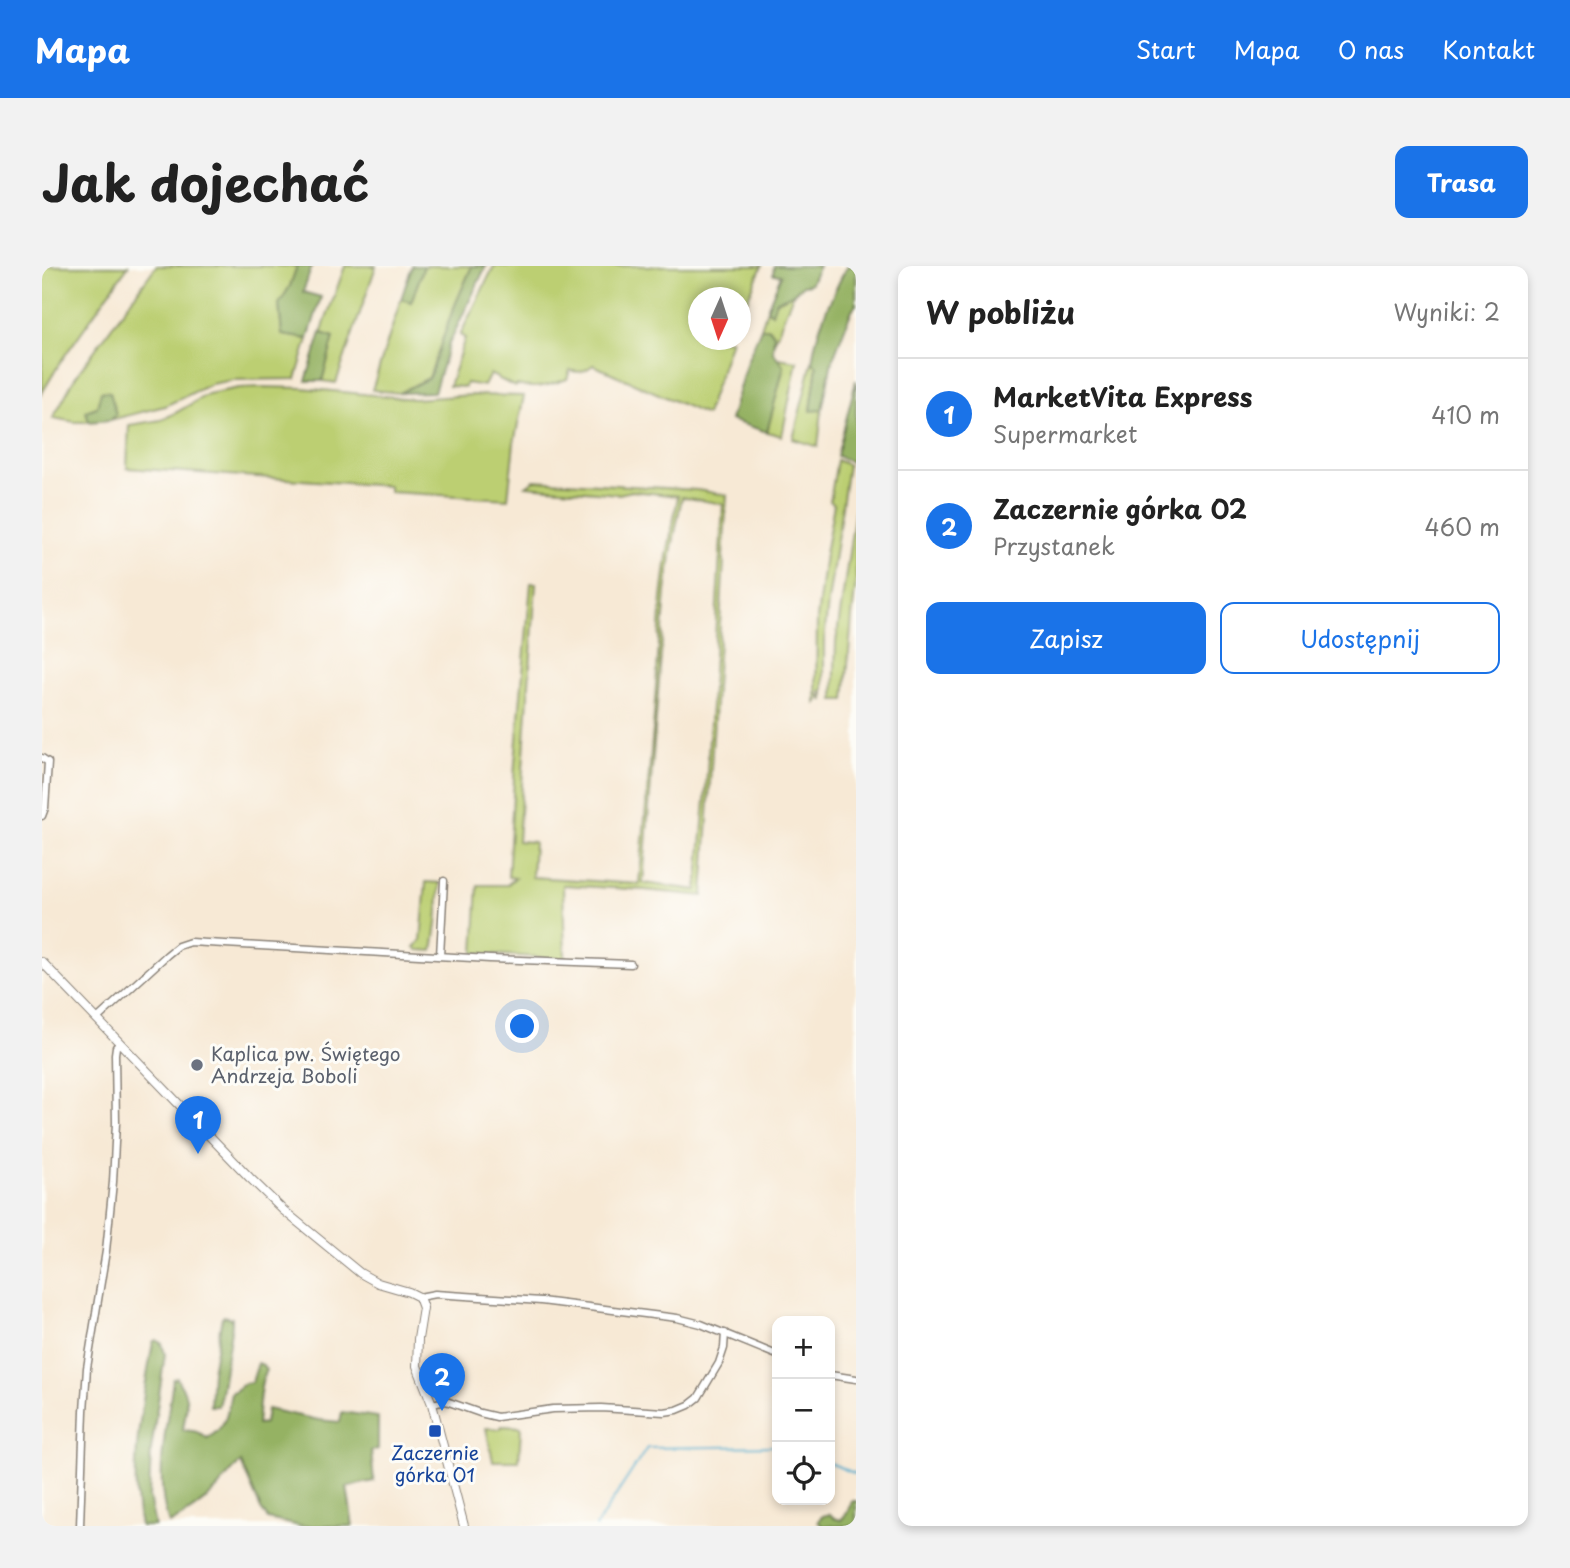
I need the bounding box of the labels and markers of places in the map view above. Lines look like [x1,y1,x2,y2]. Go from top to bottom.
place label: Kaplica pw. Świętego Andrzeja Boboli [211,1039,401,1089]
marker: Kaplica pw. Świętego Andrzeja Boboli [189,1057,205,1073]
pin: 1 [175,1096,221,1154]
pin: 2 [419,1353,465,1411]
marker: Zaczernie górka 01 [427,1423,443,1439]
place label: Zaczernie górka 01 [391,1438,479,1488]

